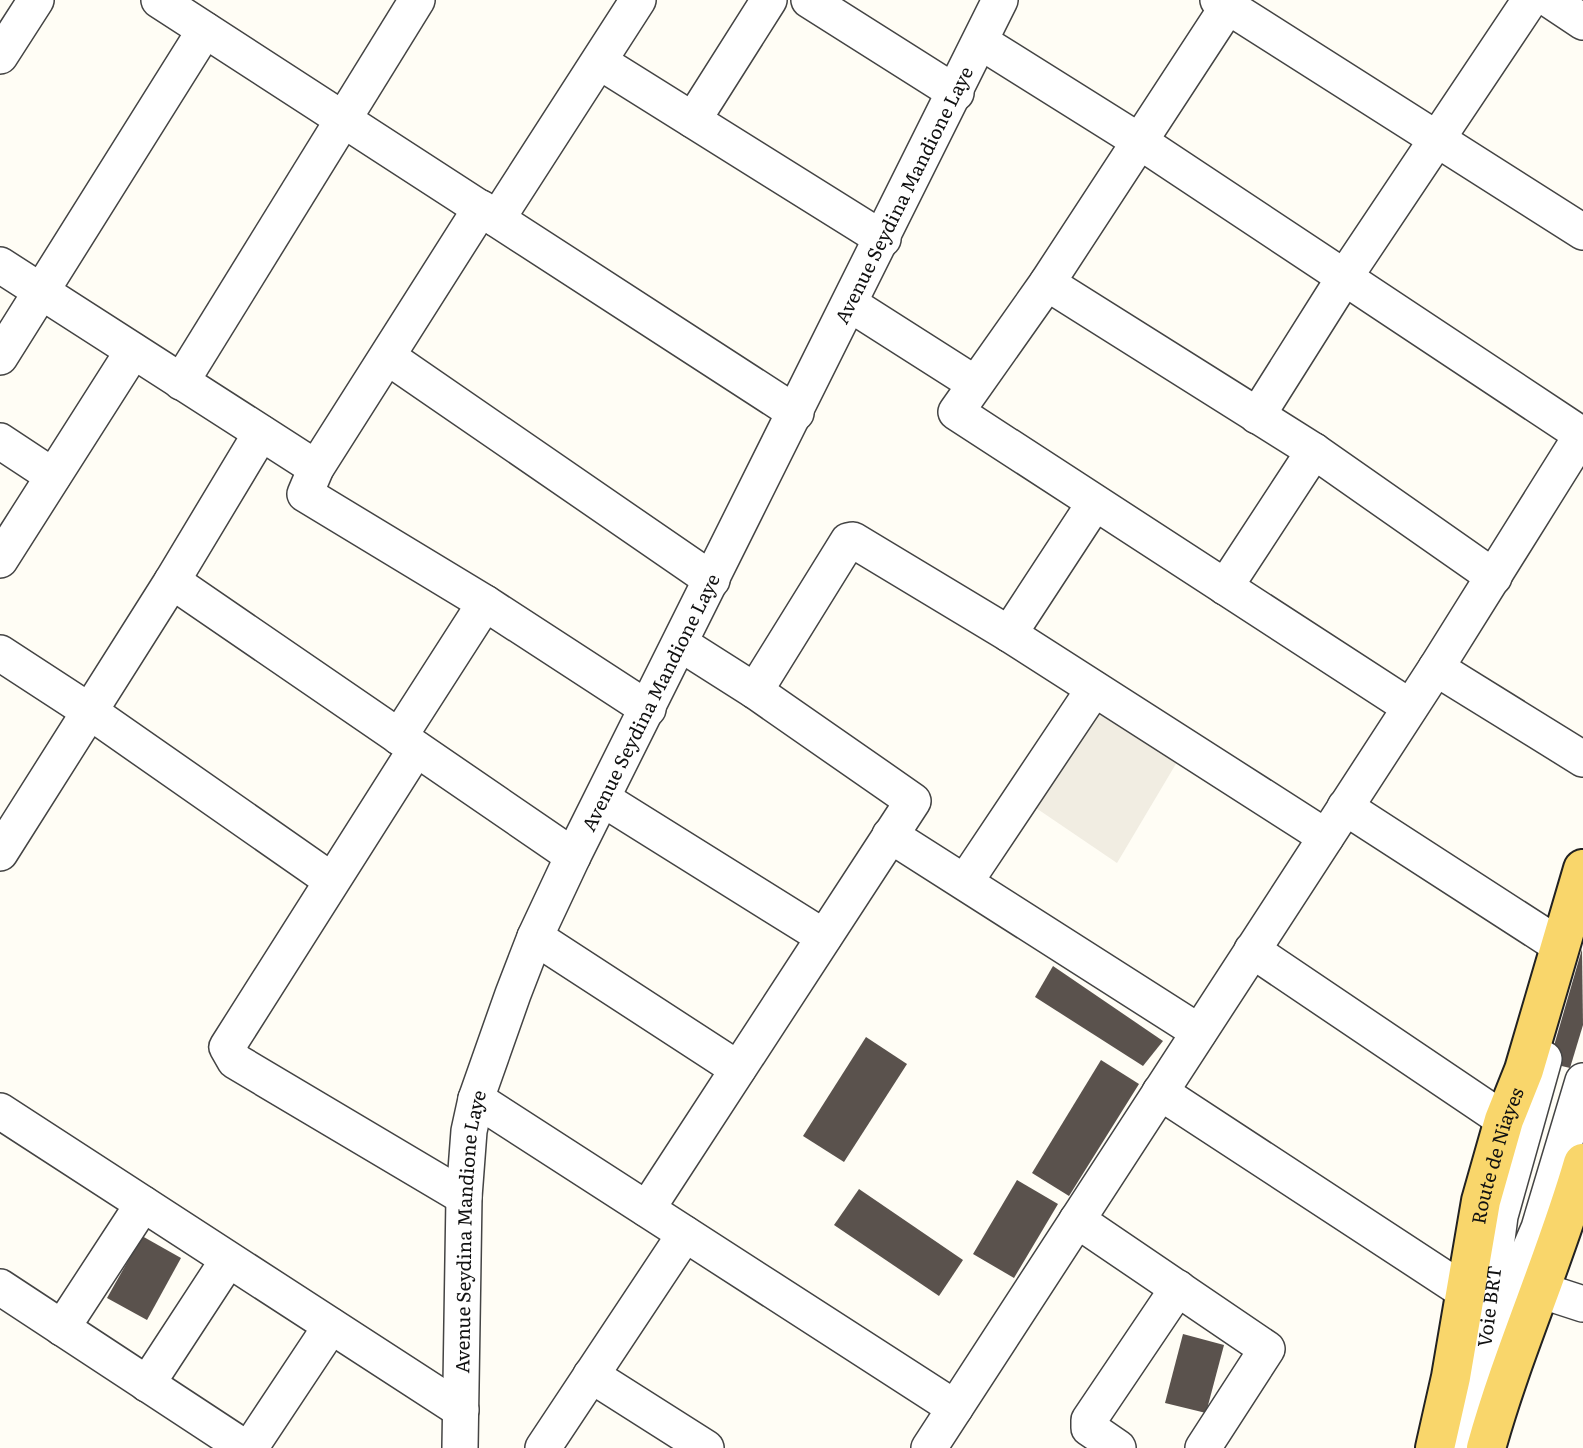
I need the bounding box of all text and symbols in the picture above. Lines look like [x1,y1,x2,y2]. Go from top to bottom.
street label: Avenue Seydina Mandione Laye [827,61,979,328]
street label: Avenue Seydina Mandione Laye [574,568,726,836]
street label: Route de Niayes [1463,1083,1530,1226]
street label: Avenue Seydina Mandione Laye [447,1085,492,1374]
street label: Voie BRT [1469,1264,1507,1349]

